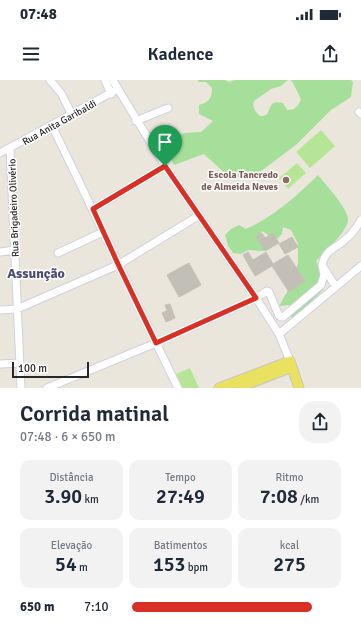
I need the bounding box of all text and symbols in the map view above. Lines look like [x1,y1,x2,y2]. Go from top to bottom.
text: 07:48 [20,5,57,23]
icon: menu [20,43,42,65]
text: Kadence [148,43,213,65]
icon: share [319,43,341,65]
street label: Rua Anita Garibaldi [20,98,99,148]
pin [148,125,182,166]
icon: arrive [154,131,176,153]
street label: Rua Brigadeiro Olivério [6,159,22,257]
place label: Escola Tancredo de Almeida Neves [201,169,279,193]
marker: Escola Tancredo de Almeida Neves [281,175,291,185]
district label: Assunção [7,265,65,282]
scale bar [12,360,89,379]
text: 100 m [18,362,47,375]
text: Corrida matinal [20,400,169,427]
button: share [299,401,341,443]
text: 07:48 · 6 × 650 m [20,429,115,445]
text: Distância [49,471,94,484]
text: Tempo [165,471,196,484]
text: Ritmo [276,471,303,484]
text: 3.90 [44,484,82,509]
text: 27:49 [156,484,205,509]
text: 7:08 [260,484,298,509]
text: km [82,493,99,506]
text: /km [298,493,319,506]
text: Elevação [51,539,92,552]
text: Batimentos [154,539,207,552]
text: kcal [280,539,299,552]
text: 54 [55,552,77,577]
text: 153 [153,552,185,577]
text: 275 [273,552,306,577]
text: m [77,561,88,574]
text: bpm [185,561,208,574]
text: 650 m [20,599,54,615]
text: 7:10 [84,599,109,615]

